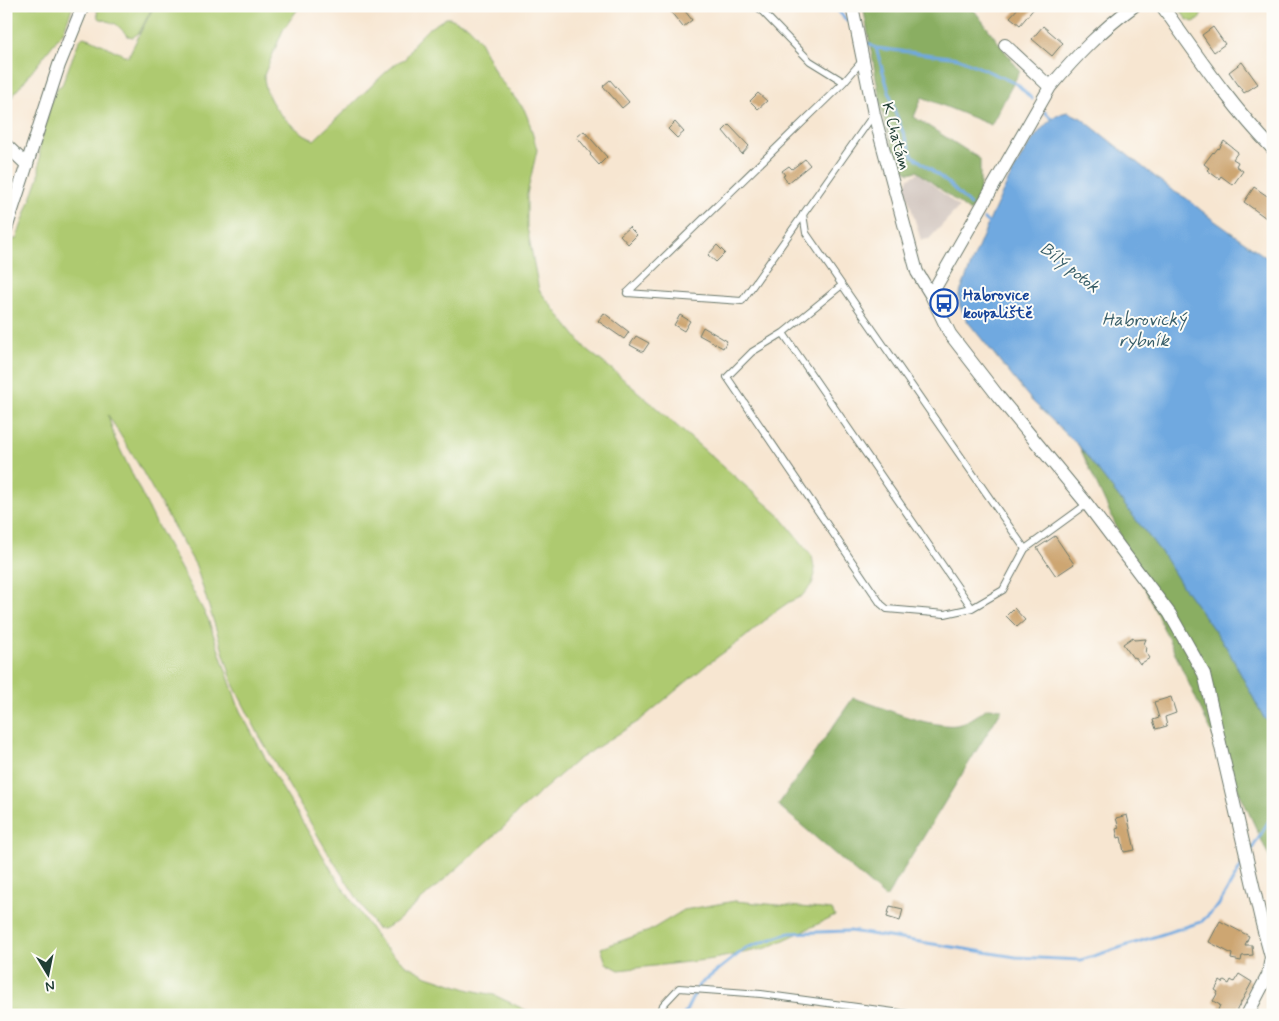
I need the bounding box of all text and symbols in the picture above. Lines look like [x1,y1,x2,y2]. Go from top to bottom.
street label: K Chatám [876,100,915,173]
water label: Bílý potok [1034,237,1104,299]
place label: Habrovice koupaliště [963,285,1033,324]
bus stop icon: Habrovice koupaliště [929,288,959,318]
water label: Habrovický rybník [1102,308,1189,353]
north arrow [22,948,72,998]
text: N [44,976,56,995]

